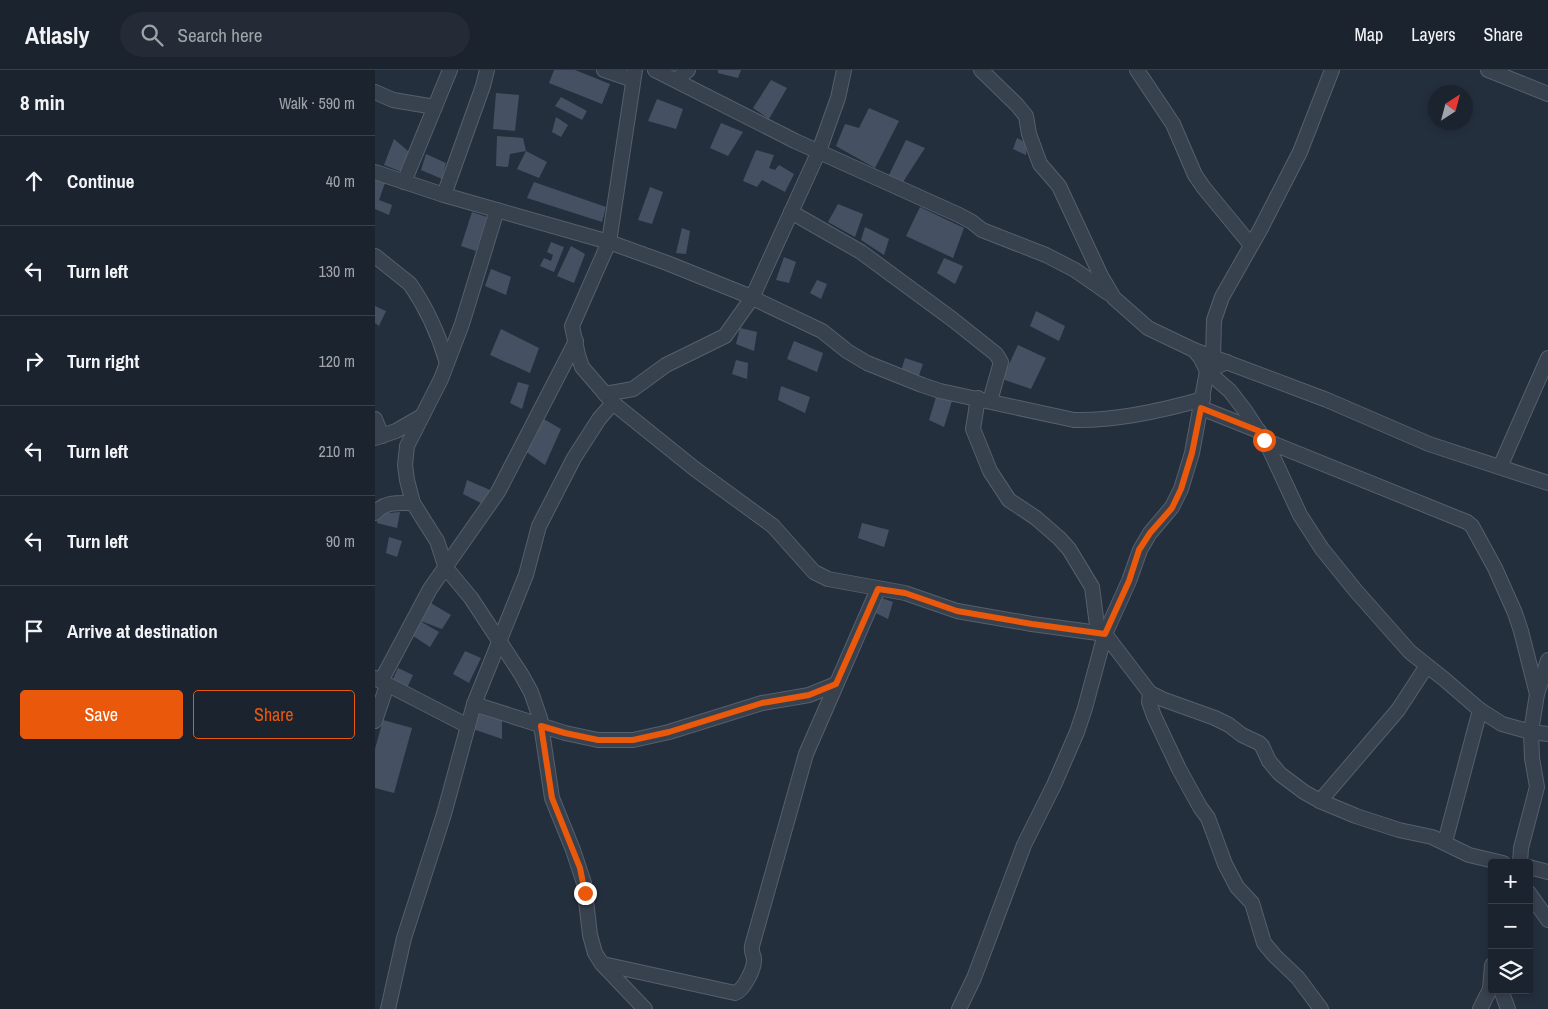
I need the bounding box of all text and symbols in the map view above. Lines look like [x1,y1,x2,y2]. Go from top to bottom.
search box [120,12,470,57]
text: Atlasly [25,19,90,51]
icon: search [138,21,166,49]
text: Search here [178,22,262,48]
text: Map [1355,22,1383,47]
text: Layers [1411,22,1456,47]
text: Share [1484,22,1523,47]
north arrow [1428,85,1473,130]
text: 8 min [20,88,65,117]
text: Walk · 590 m [279,92,355,114]
icon: ahead [20,167,48,195]
text: Continue [67,168,135,194]
text: 40 m [326,170,355,192]
icon: left [20,257,48,285]
text: Turn left [67,258,128,284]
text: 130 m [319,260,355,282]
icon: right [20,347,48,375]
text: Turn right [67,348,139,374]
text: 120 m [319,350,355,372]
route start [1253,429,1276,452]
icon: left [20,437,48,465]
text: Turn left [67,438,128,464]
text: 210 m [319,440,355,462]
icon: left [20,527,48,555]
text: Turn left [67,528,128,554]
text: 90 m [326,530,355,552]
icon: arrive [20,617,48,645]
text: Arrive at destination [67,618,218,644]
button: Save [20,690,183,739]
button: Share [193,690,355,739]
map controls [1488,859,1533,994]
button: + [1488,859,1533,904]
route end [574,882,597,905]
button: − [1488,904,1533,949]
button: layers [1488,949,1533,994]

